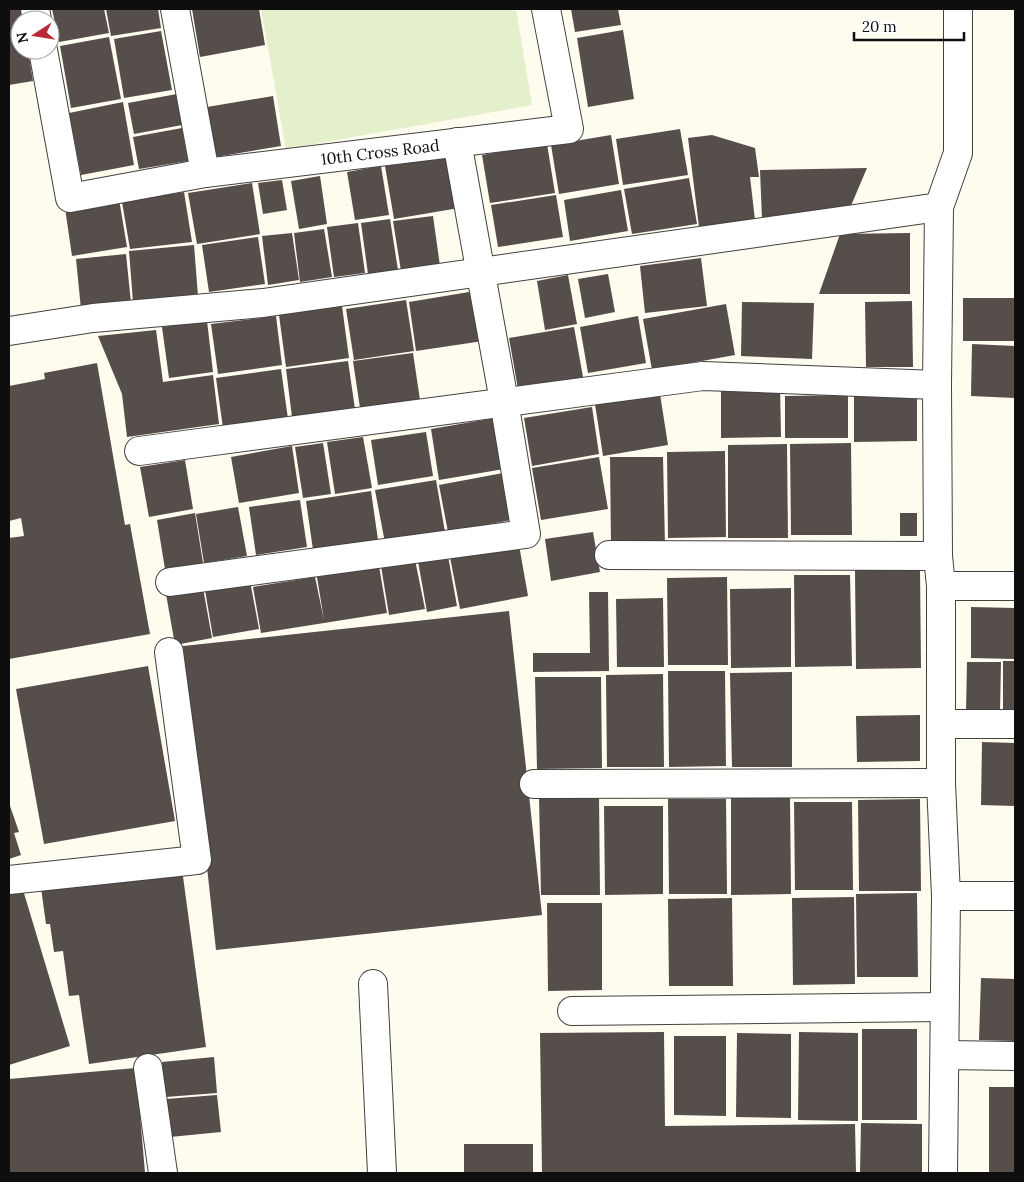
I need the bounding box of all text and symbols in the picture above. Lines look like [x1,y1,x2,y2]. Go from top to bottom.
north arrow [10,10,60,60]
scale bar [854,10,964,42]
text: 20 m [862,17,897,36]
text: N [12,30,32,45]
street label: 10th Cross Road [320,135,441,169]

